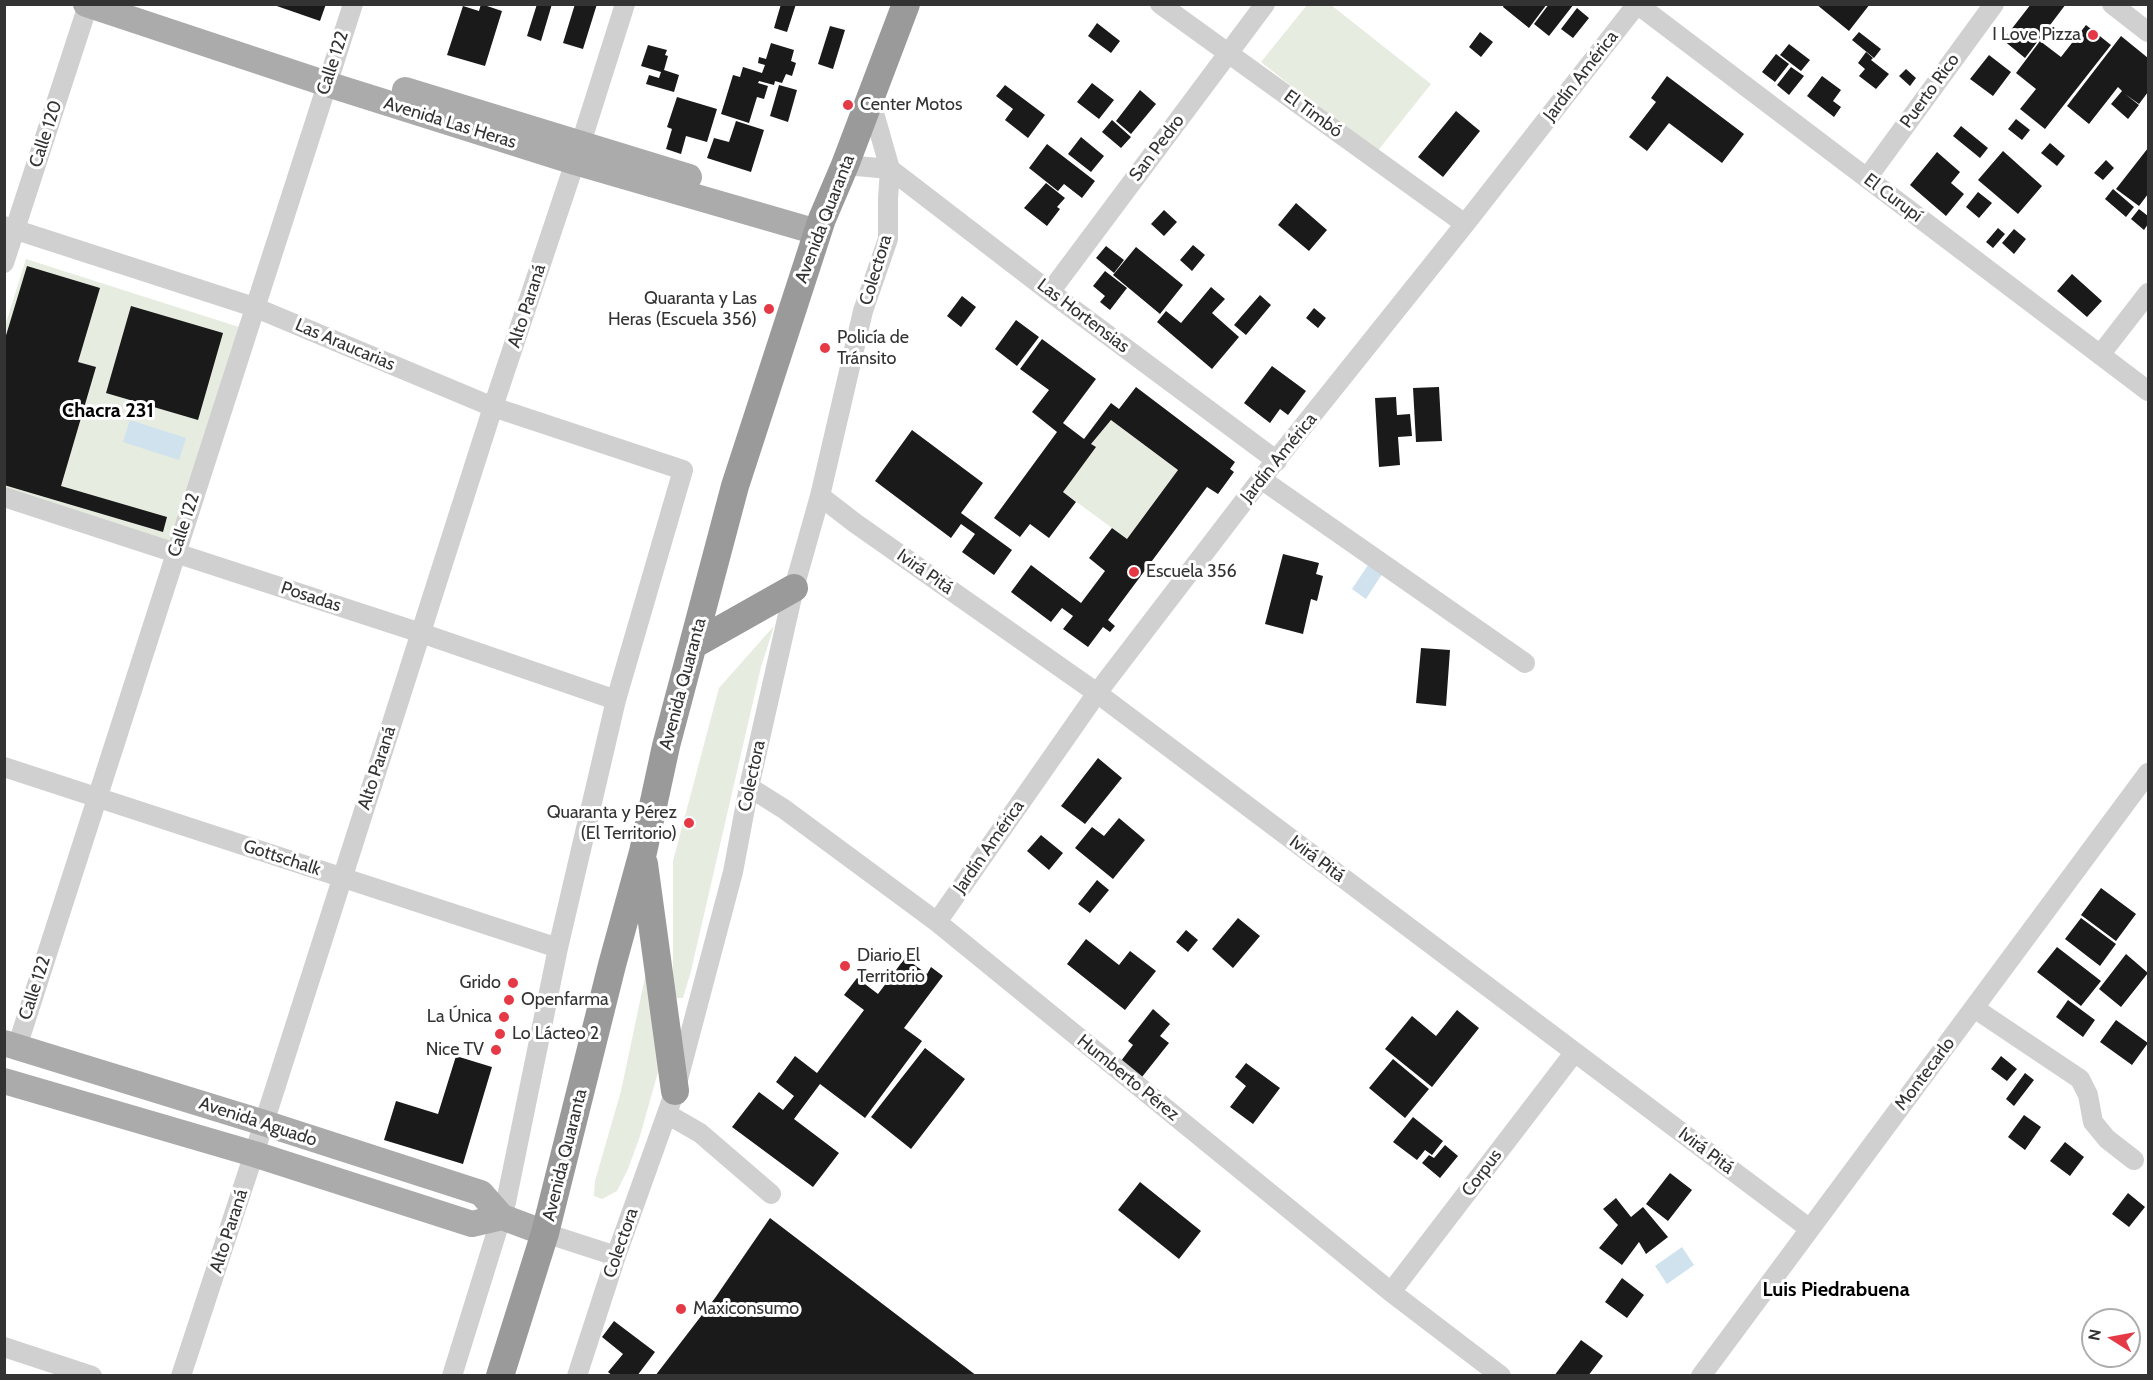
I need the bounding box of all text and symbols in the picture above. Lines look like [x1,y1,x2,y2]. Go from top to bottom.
place label: I Love Pizza [1992,24,2081,46]
street label: Jardín América [1539,26,1623,126]
street label: Calle 122 [313,28,353,98]
marker: I Love Pizza [2086,28,2100,42]
street label: Puerto Rico [1896,49,1964,133]
street label: El Timbó [1279,86,1347,142]
street label: Avenida Las Heras [381,93,519,153]
place label: Center Motos [860,94,962,116]
street label: Calle 120 [25,98,67,170]
marker: Center Motos [841,98,855,112]
street label: San Pedro [1125,110,1189,186]
street label: Avenida Quaranta [791,152,859,286]
street label: El Curupí [1860,169,1926,227]
street label: Colectora [855,232,897,308]
street label: Alto Paraná [503,261,551,351]
street label: Las Hortensias [1033,274,1133,358]
place label: Quaranta y Las Heras (Escuela 356) [608,288,757,330]
marker: Quaranta y Las Heras (Escuela 356) [762,302,776,316]
street label: Las Araucarias [292,314,398,376]
place label: Policía de Tránsito [837,327,909,370]
marker: Policía de Tránsito [818,341,832,355]
district label: Chacra 231 [62,399,154,423]
street label: Jardín América [1236,409,1322,507]
street label: Calle 122 [164,490,204,560]
street label: Ivirá Pitá [893,545,957,599]
place label: Escuela 356 [1146,561,1237,583]
marker: Escuela 356 [1127,565,1141,579]
street label: Posadas [278,577,344,617]
street label: Avenida Quaranta [655,616,711,752]
street label: Alto Paraná [353,723,401,813]
street label: Colectora [734,738,770,814]
street label: Jardín América [949,796,1029,898]
place label: Quaranta y Pérez (El Territorio) [547,802,677,844]
marker: Quaranta y Pérez (El Territorio) [682,816,696,830]
street label: Ivirá Pitá [1285,831,1349,887]
street label: Gottschalk [241,835,323,881]
place label: Diario El Territorio [857,945,925,988]
street label: Calle 122 [15,953,55,1023]
marker: Diario El Territorio [838,959,852,973]
place label: Grido [460,972,501,994]
marker: Grido [506,976,520,990]
place label: Openfarma [521,989,609,1011]
marker: Openfarma [502,993,516,1007]
place label: La Única [427,1006,492,1028]
marker: La Única [497,1010,511,1024]
place label: Lo Lácteo 2 [512,1023,599,1045]
marker: Lo Lácteo 2 [493,1027,507,1041]
street label: Humberto Pérez [1073,1030,1183,1126]
street label: Montecarlo [1891,1033,1959,1115]
place label: Nice TV [426,1039,484,1061]
marker: Nice TV [489,1043,503,1057]
street label: Avenida Quaranta [538,1087,592,1223]
street label: Avenida Aguado [196,1093,320,1151]
street label: Ivirá Pitá [1674,1123,1738,1179]
street label: Corpus [1457,1145,1507,1201]
street label: Alto Paraná [205,1186,253,1276]
street label: Colectora [599,1205,643,1281]
district label: Luis Piedrabuena [1762,1278,1910,1302]
place label: Maxiconsumo [693,1298,799,1320]
marker: Maxiconsumo [674,1302,688,1316]
north arrow [2081,1308,2141,1368]
text: N [2084,1327,2105,1342]

